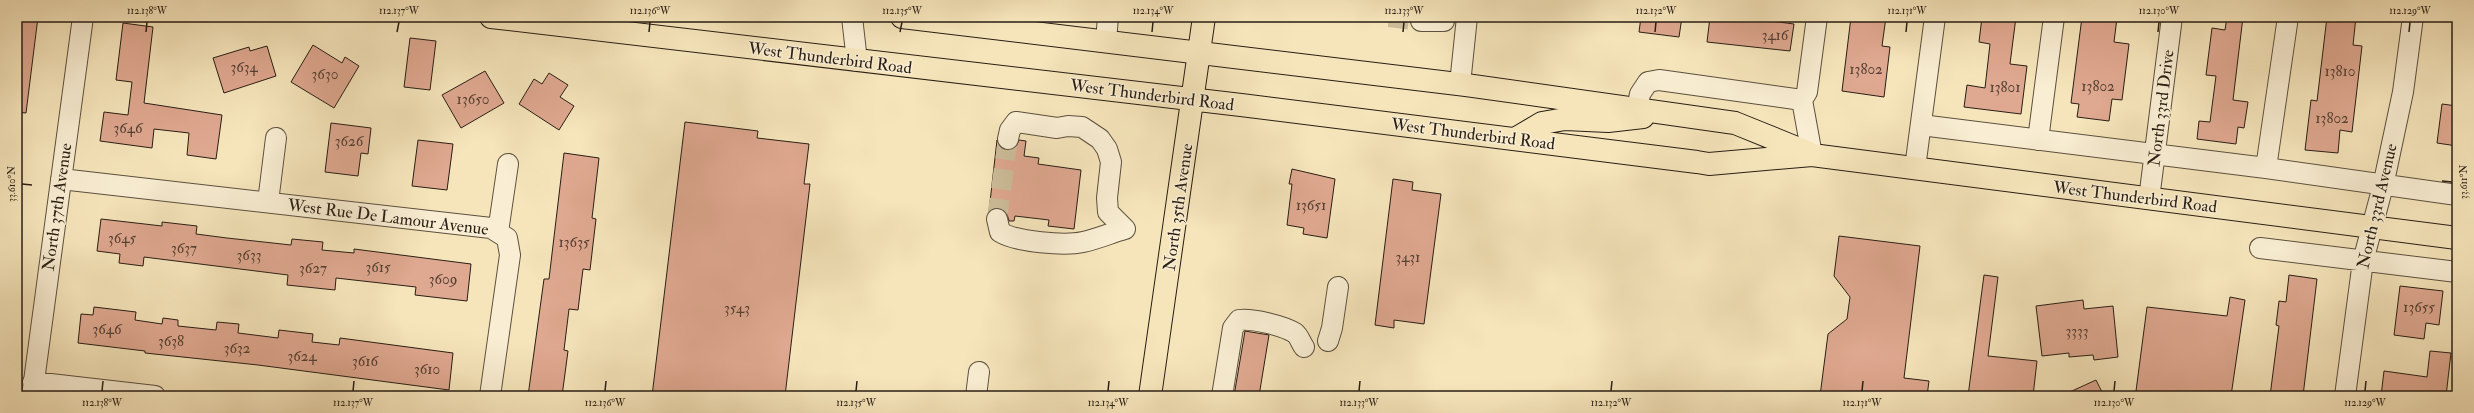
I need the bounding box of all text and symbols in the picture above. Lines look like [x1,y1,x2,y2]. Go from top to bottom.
text: 112.138°W [127,5,168,17]
text: 112.137°W [379,5,420,17]
text: 112.136°W [630,5,671,17]
text: 112.135°W [882,5,923,17]
text: 112.134°W [1133,5,1174,17]
text: 112.133°W [1384,5,1424,17]
text: 112.132°W [1636,5,1677,17]
text: 112.131°W [1888,5,1927,17]
text: 112.130°W [2139,5,2180,17]
text: 112.129°W [2389,5,2432,17]
house number: 3416 [1762,26,1790,45]
street label: West Thunderbird Road [746,37,914,79]
street label: North 33rd Drive [2143,48,2179,168]
house number: 3634 [230,58,258,77]
house number: 13802 [1849,60,1883,79]
house number: 13810 [2324,62,2356,81]
house number: 3630 [312,65,338,84]
street label: West Thunderbird Road [1068,74,1236,116]
house number: 13802 [2081,77,2115,96]
house number: 13801 [1989,78,2021,97]
house number: 13650 [457,90,489,109]
house number: 13802 [2315,109,2349,128]
street label: West Thunderbird Road [1389,113,1557,155]
house number: 3646 [114,119,144,138]
house number: 3626 [335,132,365,151]
street label: North 33rd Avenue [2352,141,2402,271]
street label: North 37th Avenue [38,142,76,272]
street label: North 35th Avenue [1159,142,1197,272]
text: 33.611°N [2458,165,2470,199]
text: 33.610°N [6,166,18,202]
street label: West Thunderbird Road [2051,176,2219,218]
street label: West Rue De Lamour Avenue [285,194,490,240]
house number: 13651 [1296,196,1326,215]
house number: 3645 [108,229,136,248]
house number: 13635 [558,233,590,252]
house number: 3637 [171,239,197,258]
house number: 3633 [237,246,261,265]
house number: 3431 [1396,248,1420,267]
house number: 3615 [365,258,391,277]
house number: 3627 [299,259,327,278]
house number: 3609 [429,270,457,289]
house number: 13655 [2403,298,2435,317]
house number: 3543 [724,299,750,318]
house number: 3646 [93,320,123,339]
house number: 3333 [2065,322,2089,341]
house number: 3638 [158,332,184,351]
house number: 3632 [224,339,251,358]
house number: 3624 [287,347,317,366]
house number: 3616 [352,352,379,371]
house number: 3610 [414,360,440,379]
text: 112.138°W [82,397,123,409]
text: 112.137°W [333,397,374,409]
text: 112.136°W [585,397,626,409]
text: 112.135°W [836,397,877,409]
text: 112.134°W [1088,397,1129,409]
text: 112.133°W [1339,397,1379,409]
text: 112.132°W [1591,397,1632,409]
text: 112.131°W [1843,397,1882,409]
text: 112.130°W [2094,397,2135,409]
text: 112.129°W [2344,397,2387,409]

